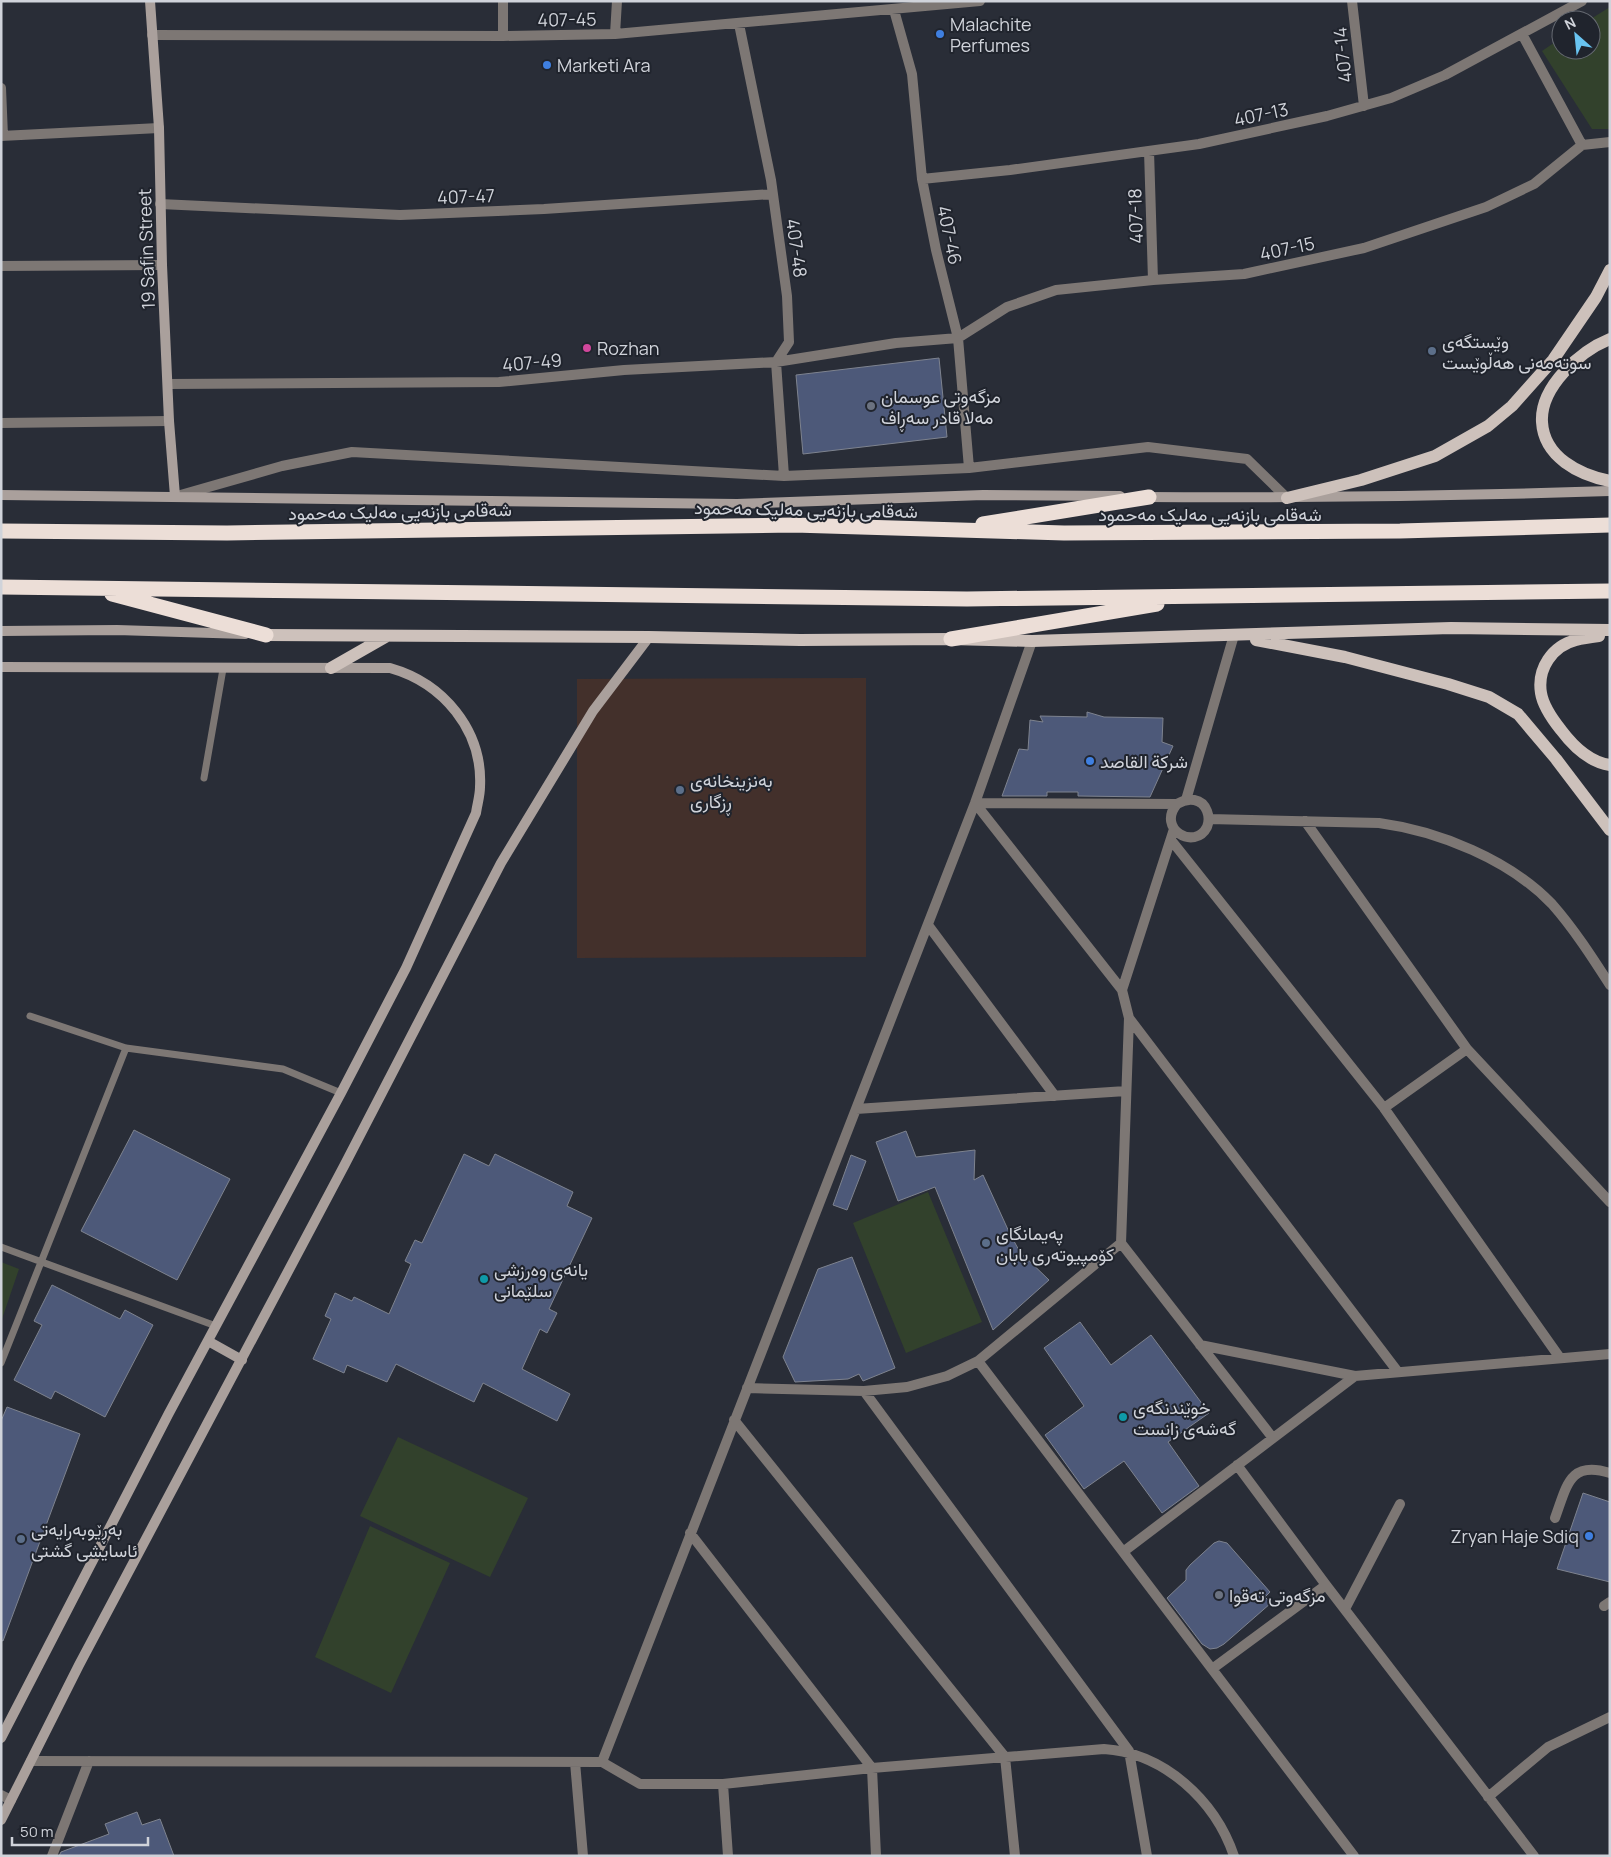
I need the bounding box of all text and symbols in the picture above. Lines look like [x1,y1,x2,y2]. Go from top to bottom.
street label: 407-45 [537,6,597,32]
north arrow [1551,10,1601,60]
place label: Malachite Perfumes [950,12,1032,57]
text: N [1561,12,1579,34]
street label: 407-14 [1327,26,1357,84]
marker: Malachite Perfumes [934,28,946,40]
place label: Marketi Ara [557,53,650,77]
marker: Marketi Ara [541,59,553,71]
street label: 407-13 [1232,97,1290,131]
street label: 407-47 [437,183,495,209]
street label: 19 Safin Street [132,188,160,310]
street label: 407-18 [1122,188,1148,244]
street label: 407-46 [932,203,968,267]
street label: 407-48 [781,217,813,279]
street label: 407-15 [1257,230,1317,266]
place label: وێستگەی سوتەمەنی هەڵوێست [1442,329,1591,374]
place label: Rozhan [597,336,660,360]
marker: Rozhan [581,342,593,354]
marker: وێستگەی سوتەمەنی هەڵوێست [1426,345,1438,357]
street label: 407-49 [501,347,563,377]
place label: مزگەوتی عوسمان مەلا قادر سەڕاف [881,384,1001,432]
marker: مزگەوتی عوسمان مەلا قادر سەڕاف [865,400,877,412]
street label: شەقامی بازنەیی مەلیک مەحمود [694,495,918,523]
street label: شەقامی بازنەیی مەلیک مەحمود [288,497,512,525]
street label: شەقامی بازنەیی مەلیک مەحمود [1098,502,1322,526]
place label: شركة القاصد [1100,749,1188,773]
marker: شركة القاصد [1084,755,1096,767]
place label: بەنزینخانەی ڕزگاری [690,768,773,816]
marker: بەنزینخانەی ڕزگاری [674,784,686,796]
place label: پەیمانگای کۆمپیوتەری بابان [996,1221,1114,1267]
marker: پەیمانگای کۆمپیوتەری بابان [980,1237,992,1249]
place label: یانەی وەرزشی سلێمانی [494,1257,588,1302]
marker: یانەی وەرزشی سلێمانی [478,1273,490,1285]
place label: خوێندنگەی گەشەی زانست [1133,1395,1236,1440]
marker: خوێندنگەی گەشەی زانست [1117,1411,1129,1423]
place label: بەڕێوبەرایەتی ئاسایشی گشتی [31,1517,138,1562]
place label: Zryan Haje Sdiq [1451,1524,1579,1548]
marker: Zryan Haje Sdiq [1583,1530,1595,1542]
marker: بەڕێوبەرایەتی ئاسایشی گشتی [15,1533,27,1545]
place label: مزگەوتی تەقوا [1229,1583,1326,1607]
marker: مزگەوتی تەقوا [1213,1589,1225,1601]
scale bar [12,1814,149,1846]
text: 50 m [20,1821,54,1842]

